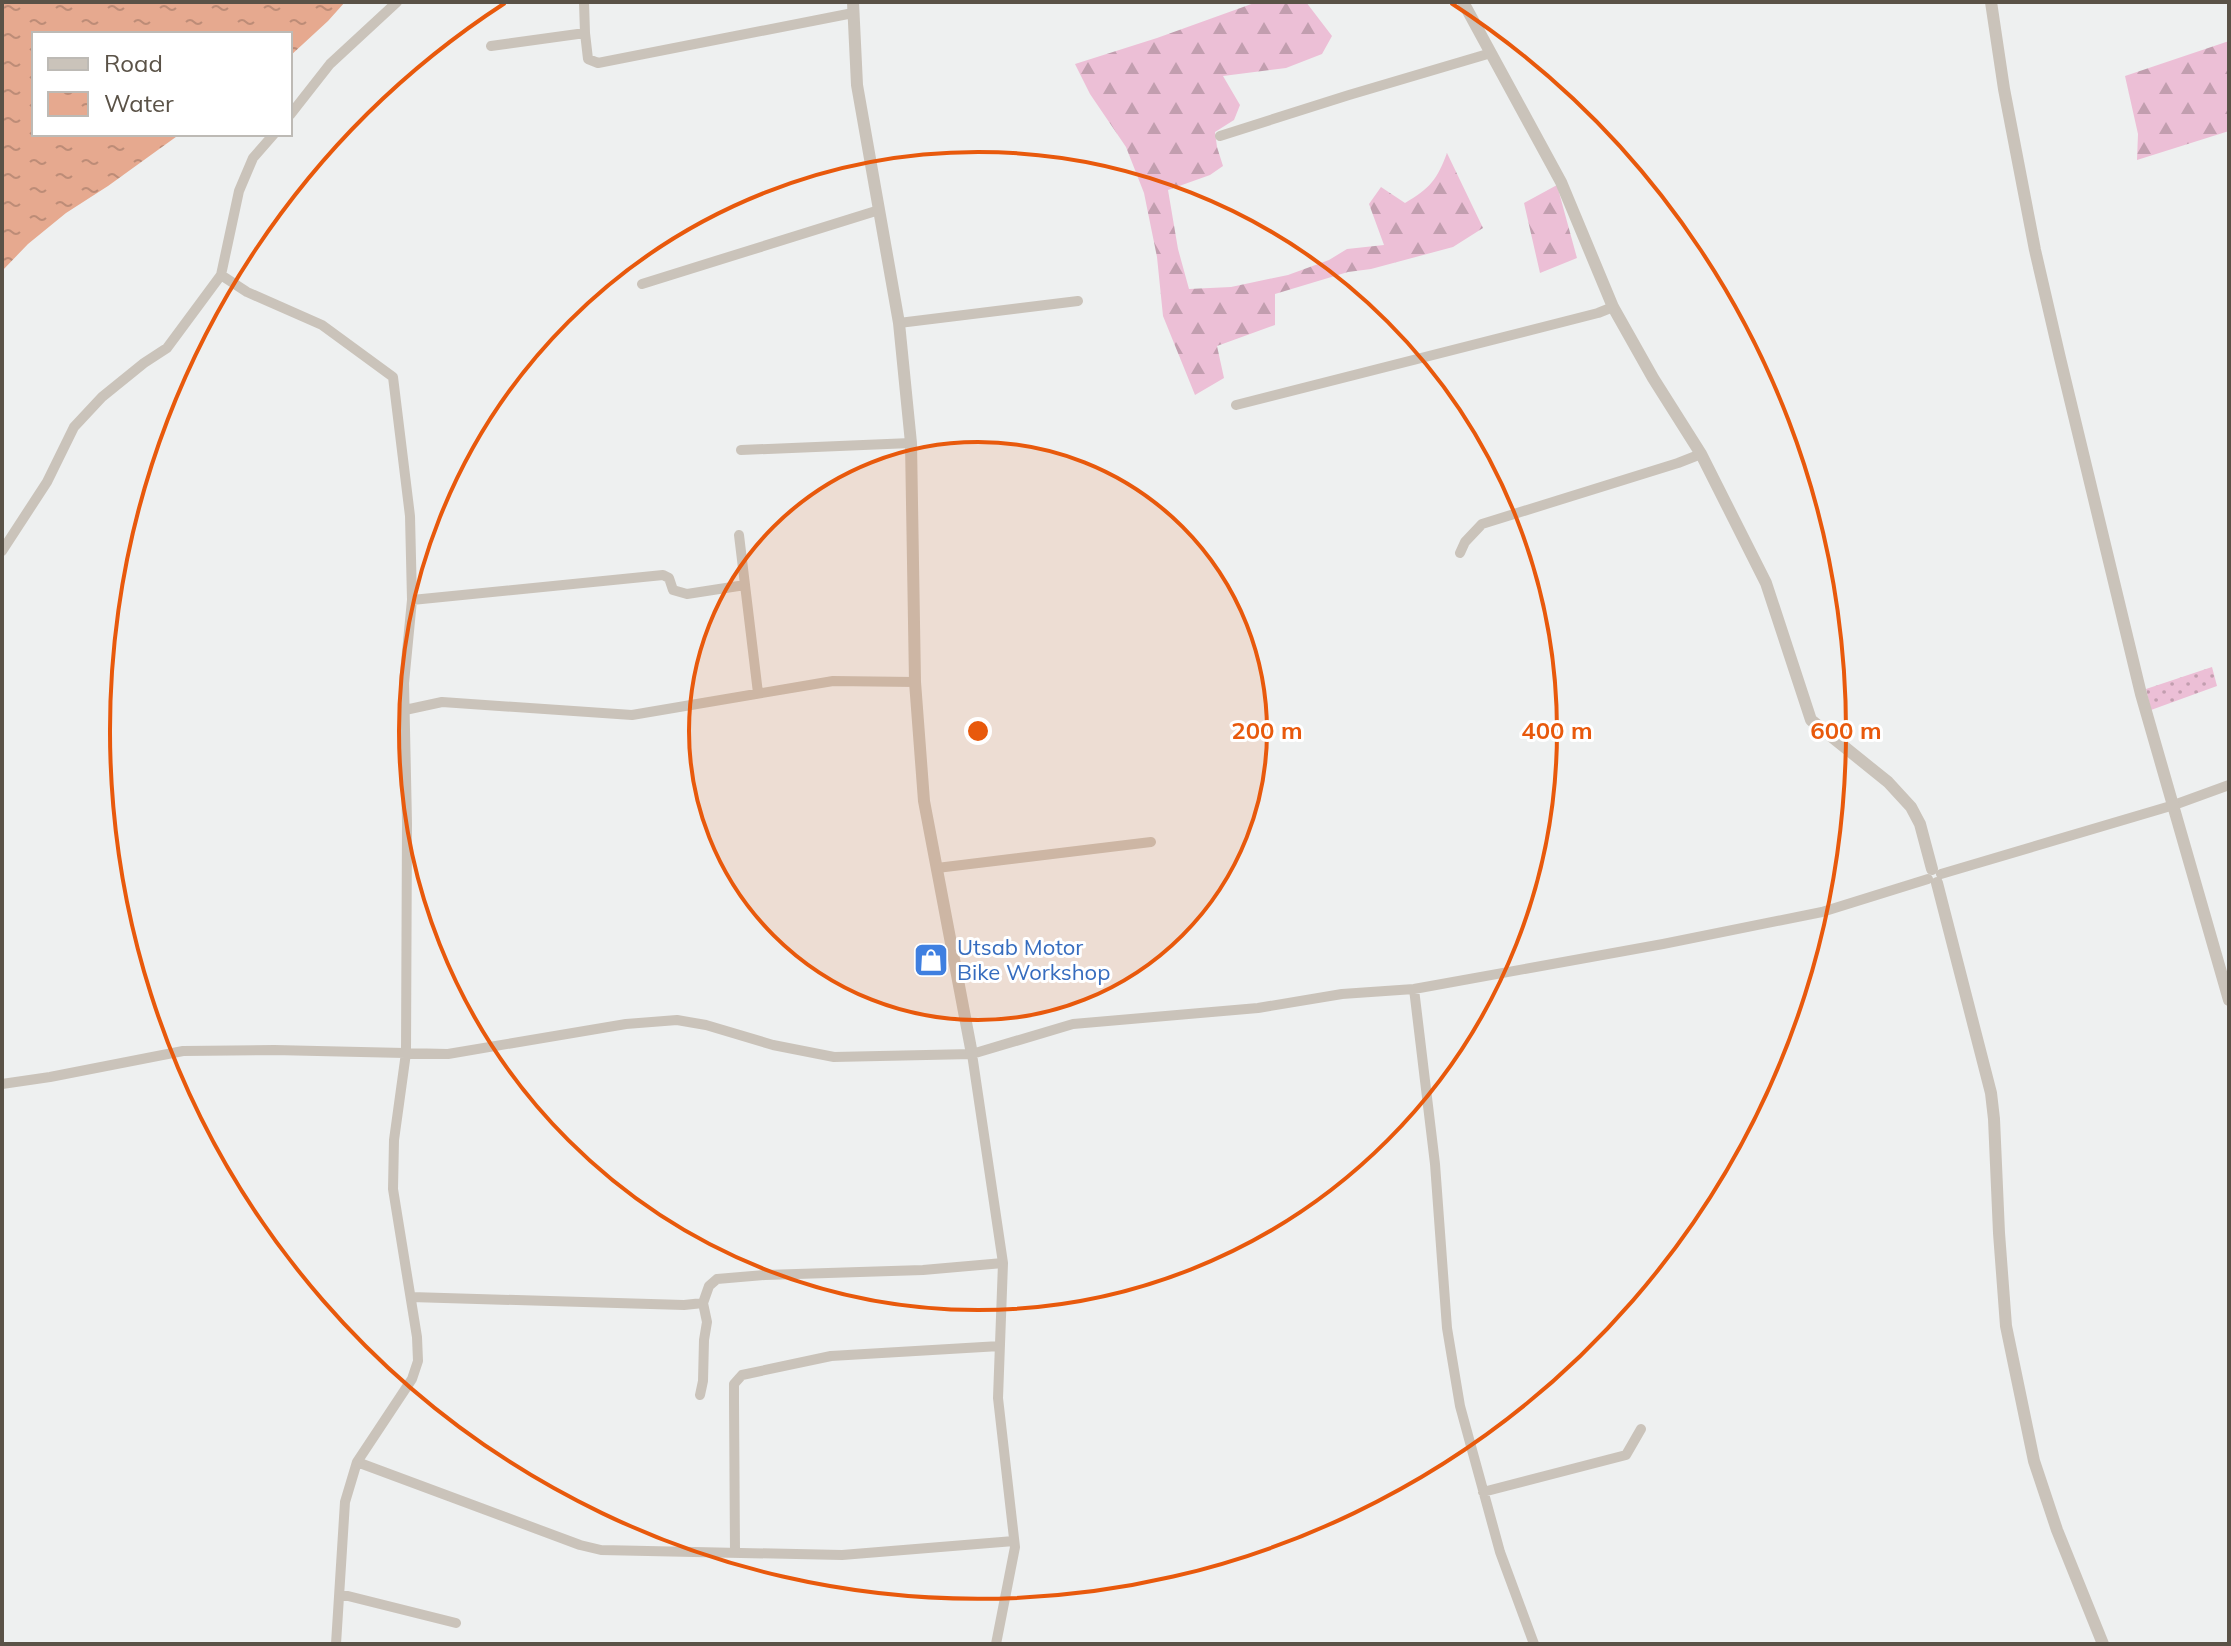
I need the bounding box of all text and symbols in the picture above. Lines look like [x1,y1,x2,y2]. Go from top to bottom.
legend [32,32,292,136]
text: Road [104,48,163,78]
text: Water [104,88,174,118]
text: 200 m [1231,715,1303,745]
text: 400 m [1521,715,1593,745]
text: 600 m [1810,715,1882,745]
centre of rings [964,717,992,745]
place label: Utsab Motor Bike Workshop [957,933,1110,986]
shop icon: Utsab Motor Bike Workshop [912,941,950,979]

